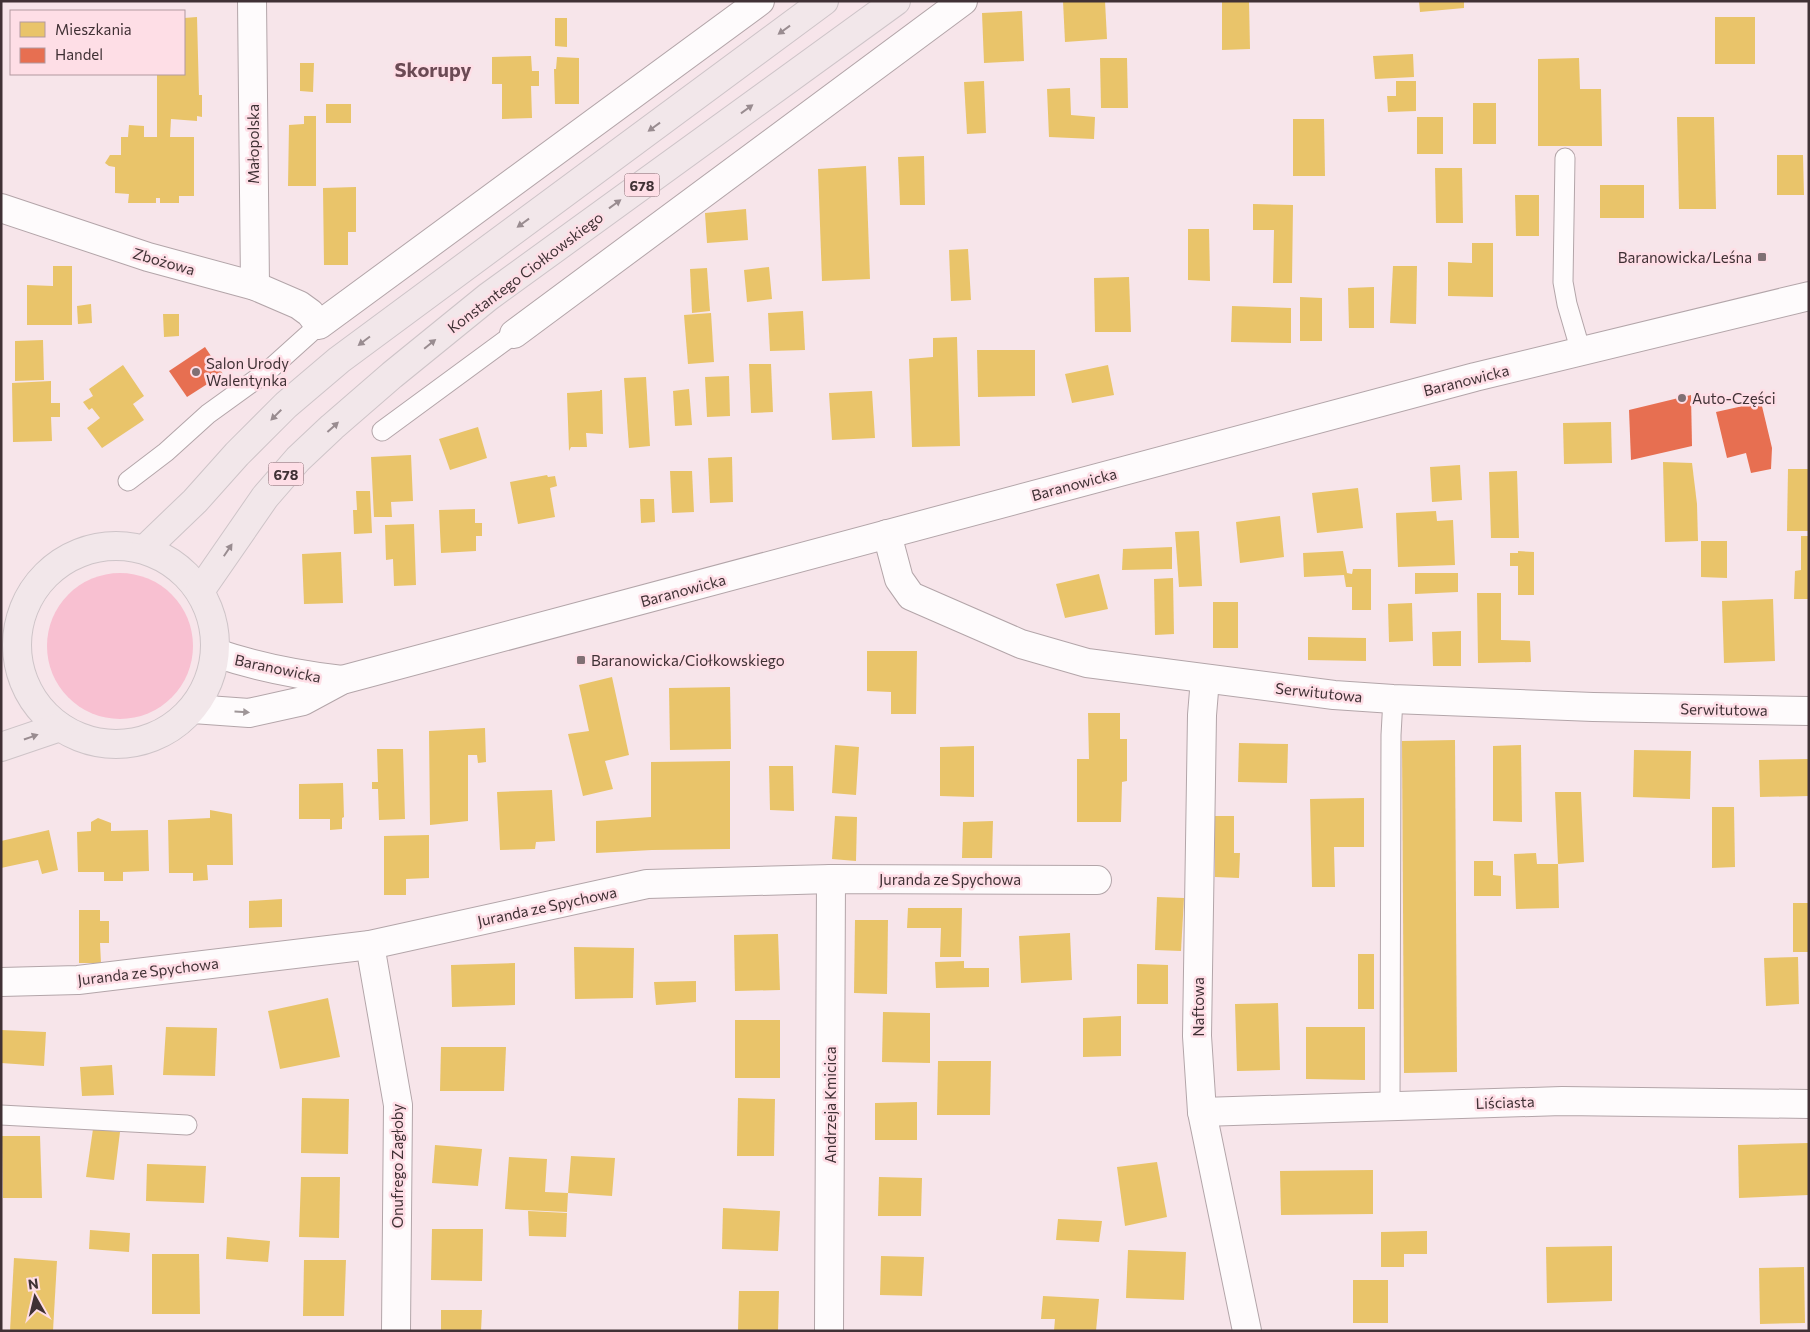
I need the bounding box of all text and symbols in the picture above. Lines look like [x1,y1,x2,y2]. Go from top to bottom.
legend [10,10,185,75]
text: Mieszkania [55,20,132,38]
one-way arrow [777,25,791,35]
text: Handel [55,45,103,63]
district label: Skorupy [394,57,472,81]
street label: Małopolska [244,104,262,184]
one-way arrow [740,104,754,114]
one-way arrow [647,121,660,131]
road number: 678 [624,174,660,196]
one-way arrow [609,199,622,209]
street label: Konstantego Ciołkowskiego [444,208,606,336]
one-way arrow [516,218,530,228]
street label: Zbożowa [131,244,197,278]
place label: Baranowicka/Leśna [1618,248,1752,266]
marker: Baranowicka/Leśna [1756,251,1768,263]
one-way arrow [357,336,371,346]
one-way arrow [423,339,436,350]
place label: Salon Urody Walentynka [206,354,289,389]
street label: Baranowicka [1421,361,1511,399]
marker: Salon Urody Walentynka [190,366,202,378]
place label: Auto-Części [1692,389,1776,407]
marker: Auto-Części [1676,392,1688,404]
one-way arrow [270,409,282,421]
one-way arrow [326,421,338,433]
road number: 678 [268,462,304,486]
street label: Baranowicka [1029,464,1119,504]
one-way arrow [223,543,232,557]
street label: Baranowicka [638,570,728,610]
street label: Baranowicka [233,650,323,686]
place label: Baranowicka/Ciołkowskiego [591,651,785,669]
marker: Baranowicka/Ciołkowskiego [575,654,587,666]
street label: Serwitutowa [1275,678,1363,706]
street label: Serwitutowa [1680,699,1768,719]
one-way arrow [234,708,250,716]
one-way arrow [24,733,39,741]
street label: Juranda ze Spychowa [879,870,1021,888]
street label: Juranda ze Spychowa [476,882,618,930]
street label: Juranda ze Spychowa [76,953,220,989]
street label: Naftowa [1189,977,1207,1037]
street label: Andrzeja Kmicica [821,1046,839,1164]
street label: Liściasta [1475,1092,1535,1112]
street label: Onufrego Zagłoby [388,1103,406,1228]
north arrow [10,1272,60,1322]
text: N [27,1274,40,1293]

